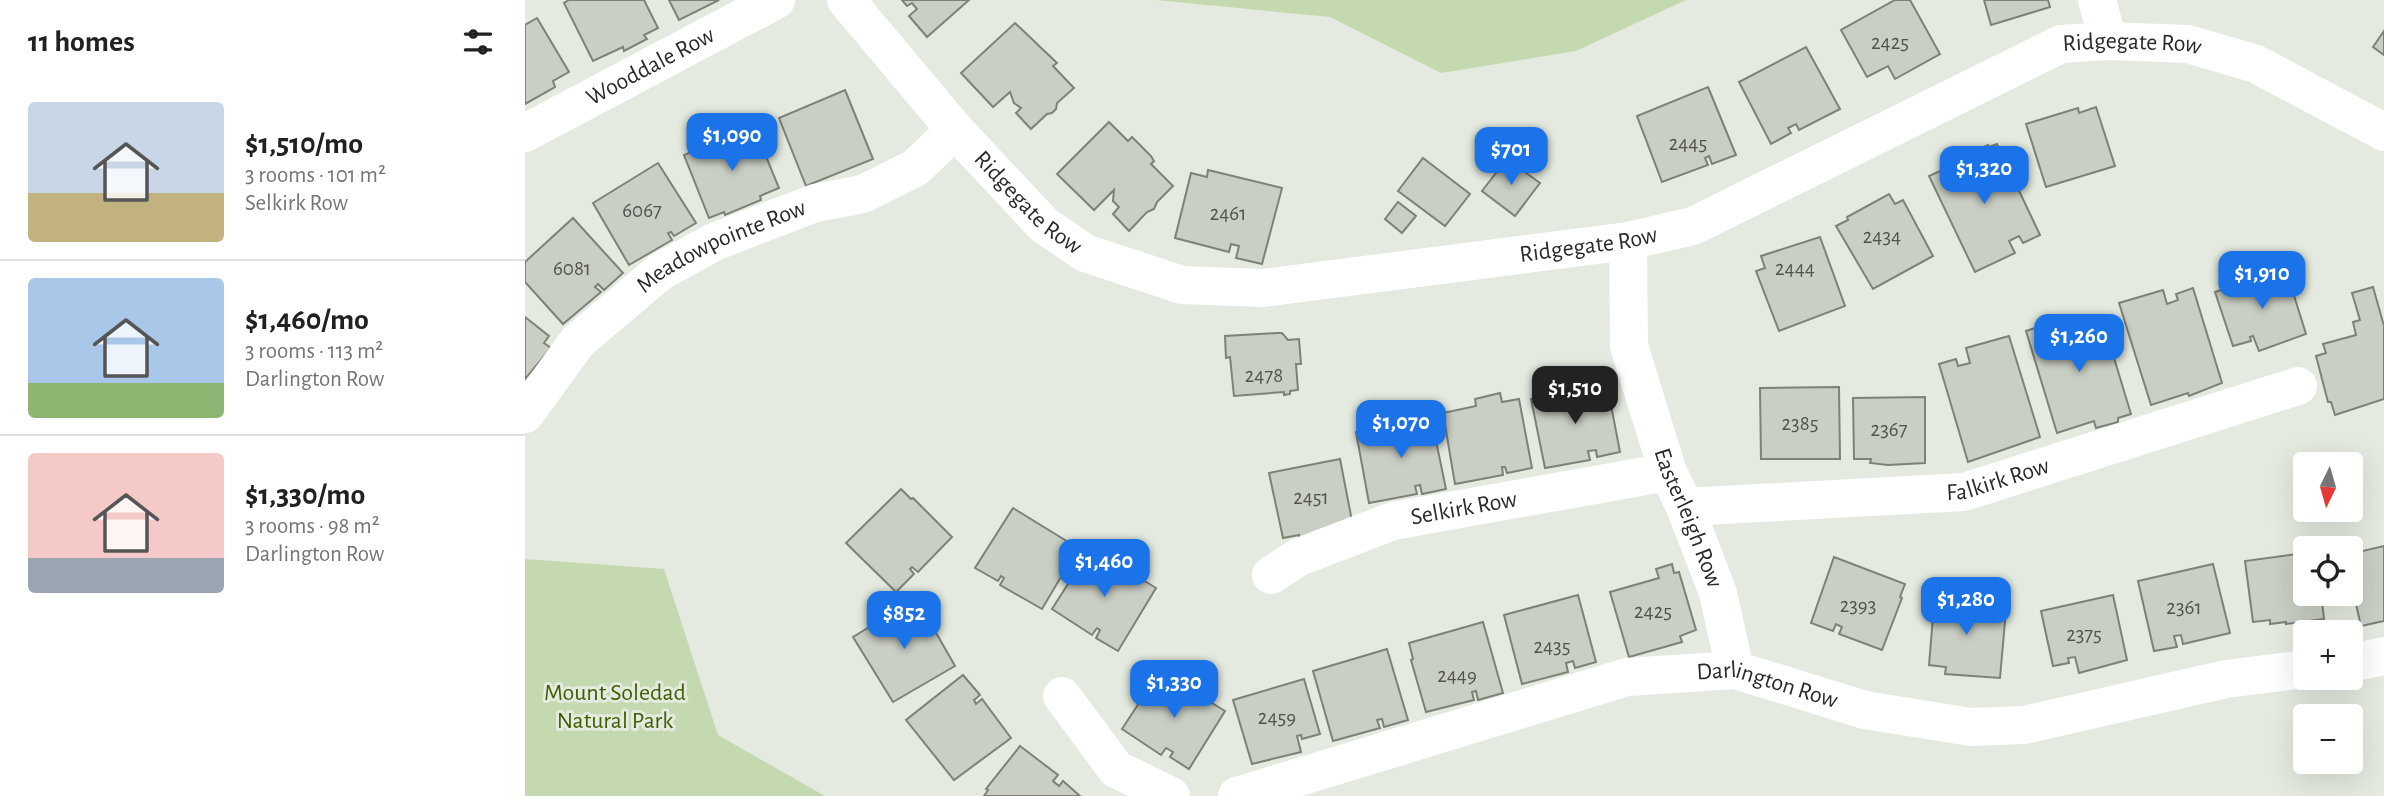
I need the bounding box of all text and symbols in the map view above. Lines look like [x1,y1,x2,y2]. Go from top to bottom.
icon: filters [459,23,497,61]
street label: Wooddale Row [583,23,718,110]
text: 11 homes [28,27,135,57]
street label: Ridgegate Row [2062,29,2204,59]
house number: 2425 [1871,32,1909,53]
pin: $1,090 [675,114,789,173]
text: $1,090 [703,124,761,147]
pin: $701 [1470,128,1552,187]
text: $1,510/mo [245,129,363,159]
icon: home [84,130,168,214]
house number: 2445 [1669,133,1707,154]
text: $701 [1491,138,1531,161]
street label: Ridgegate Row [969,146,1086,259]
pin: $1,320 [1927,146,2041,206]
text: $1,320 [1956,157,2012,180]
text: 3 rooms · 101 m² [245,164,386,187]
text: Selkirk Row [245,192,348,215]
street label: Meadowpointe Row [632,196,809,298]
house number: 6067 [622,200,662,221]
house number: 2461 [1210,203,1246,224]
street label: Ridgegate Row [1518,223,1660,267]
house number: 2434 [1863,226,1901,247]
pin: $1,910 [2205,252,2319,311]
house number: 6081 [553,258,591,279]
house number: 2444 [1775,258,1815,279]
text: $1,910 [2234,262,2290,285]
text: $1,460/mo [245,305,369,335]
icon: home [84,306,168,390]
pin: $1,260 [2022,314,2136,374]
text: $1,260 [2050,325,2108,348]
text: 3 rooms · 113 m² [245,340,383,363]
house number: 2478 [1245,365,1283,386]
pin: $1,510 [1518,366,1632,426]
text: Darlington Row [245,368,384,391]
text: $1,510 [1548,377,1602,400]
pin: $1,070 [1344,400,1458,460]
text: $1,070 [1372,411,1430,434]
house number: 2385 [1782,413,1818,434]
house number: 2367 [1871,419,1908,440]
street label: Easterleigh Row [1649,445,1727,591]
north arrow [2293,452,2363,522]
map controls [2293,452,2363,774]
street label: Falkirk Row [1946,454,2052,505]
text: $1,330/mo [245,480,365,510]
icon: home [84,481,168,565]
house number: 2451 [1293,487,1329,508]
street label: Selkirk Row [1409,487,1519,530]
text: 3 rooms · 98 m² [245,515,380,538]
button: locate [2293,536,2363,606]
pin: $1,460 [1047,540,1161,599]
text: Darlington Row [245,543,384,566]
text: $1,460 [1075,550,1133,573]
pin: $1,280 [1909,578,2023,637]
text: $1,280 [1937,588,1995,611]
pin: $852 [863,592,945,651]
house number: 2393 [1840,595,1876,616]
house number: 2361 [2166,597,2202,618]
house number: 2425 [1634,601,1672,622]
text: $852 [883,602,925,625]
button: + [2293,620,2363,690]
house number: 2375 [2066,624,2102,645]
house number: 2435 [1533,636,1571,657]
street label: Darlington Row [1696,658,1841,713]
pin: $1,330 [1117,660,1231,720]
house number: 2449 [1437,665,1477,686]
text: $1,330 [1146,671,1202,694]
park label: Mount Soledad Natural Park [544,681,686,733]
button: − [2293,704,2363,774]
house number: 2459 [1258,707,1296,728]

